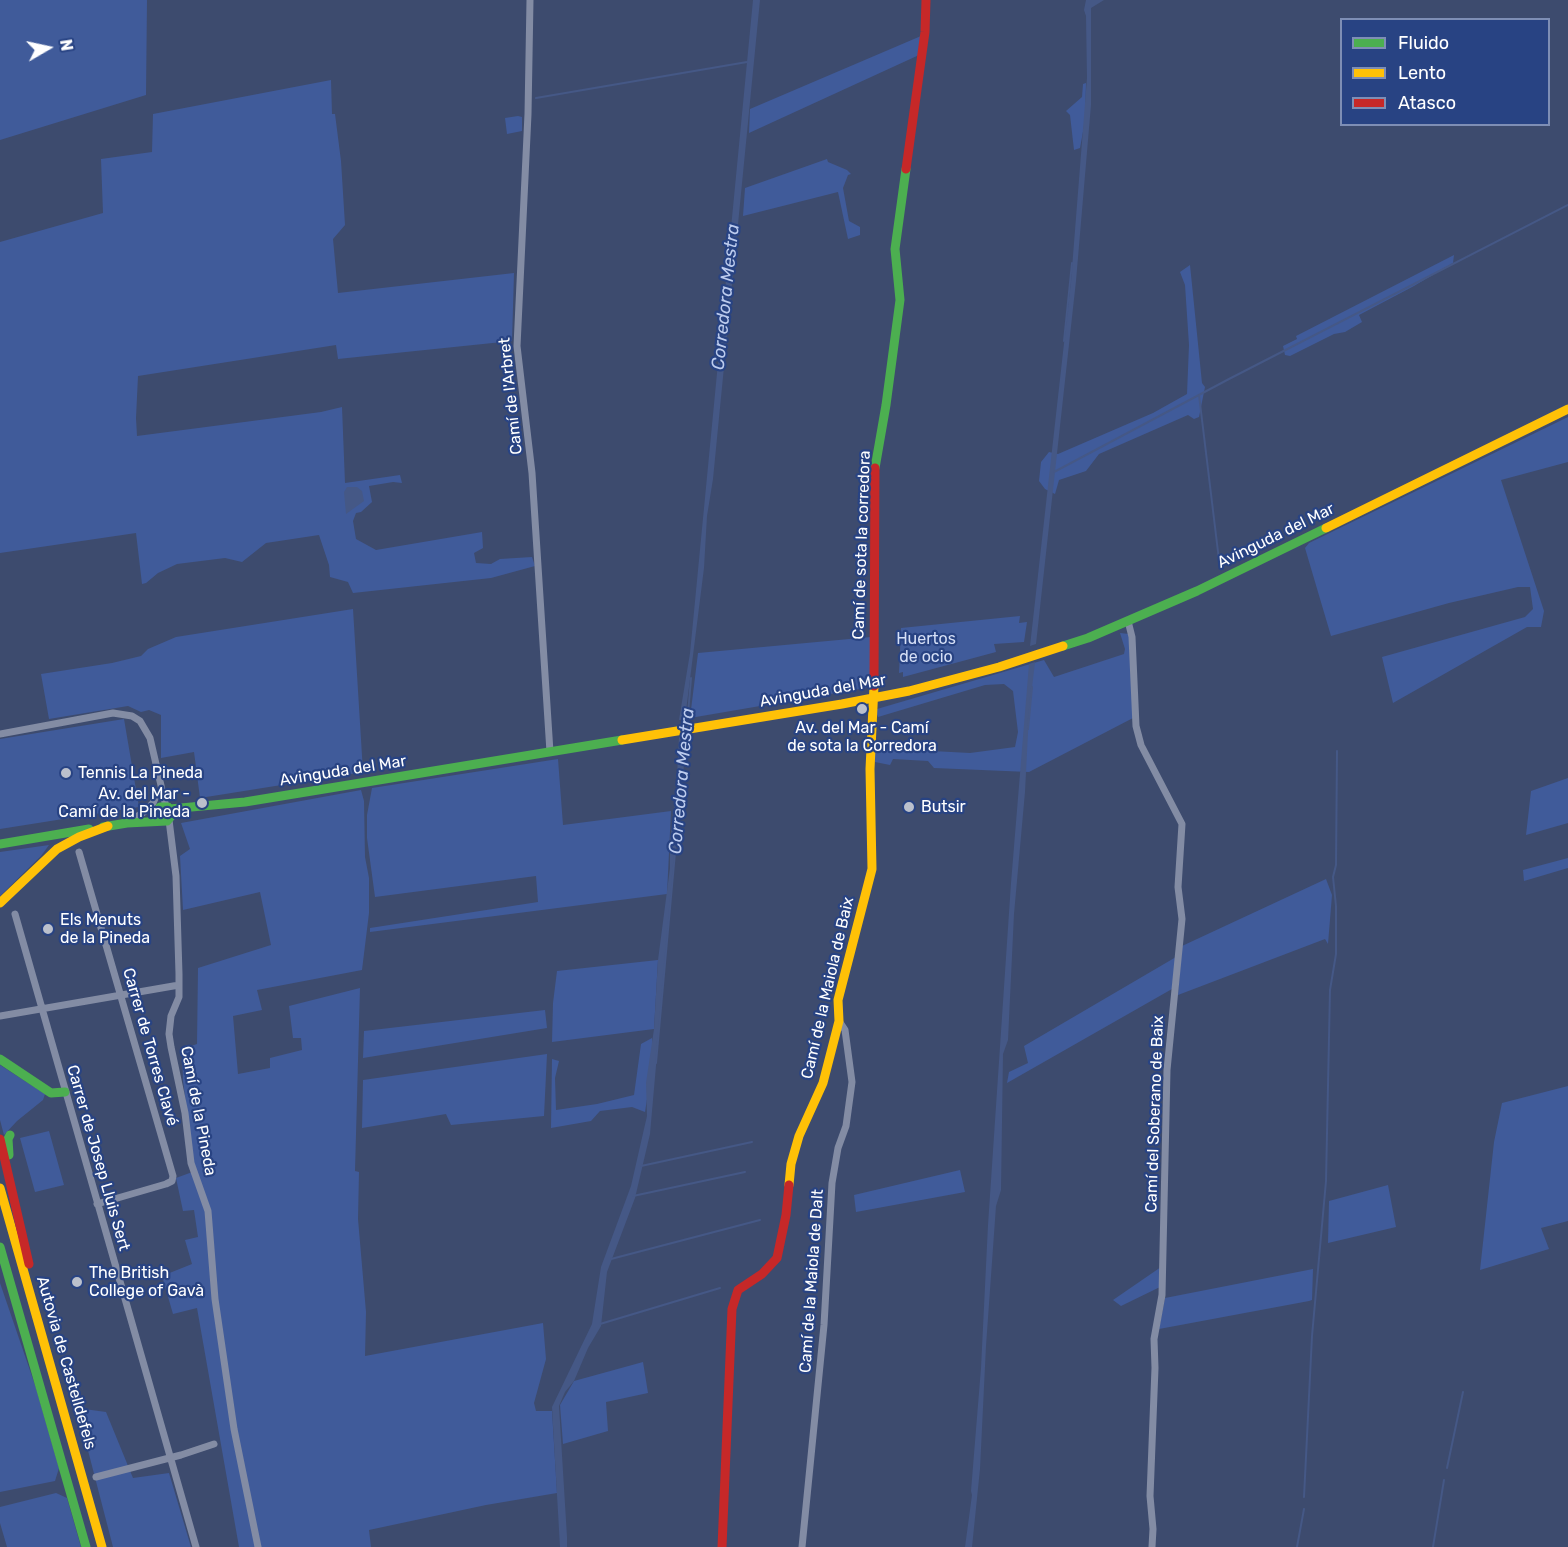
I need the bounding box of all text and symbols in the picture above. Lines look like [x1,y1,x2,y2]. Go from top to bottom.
north arrow [18,18,78,78]
legend [1340,18,1550,126]
text: Fluido [1398,32,1449,54]
text: N [56,38,77,52]
text: Lento [1398,62,1446,84]
text: Atasco [1398,92,1456,114]
water label: Corredora Mestra [708,223,744,371]
street label: Camí de l'Arbret [495,337,527,455]
street label: Camí de sota la corredora [849,450,875,640]
street label: Avinguda del Mar [1214,499,1338,573]
park label: Huertos de ocio [896,629,956,667]
street label: Avinguda del Mar [758,670,888,712]
marker: Av. del Mar - Camí de sota la Corredora [855,702,869,716]
water label: Corredora Mestra [665,707,699,855]
place label: Av. del Mar - Camí de sota la Corredora [787,718,937,756]
street label: Avinguda del Mar [278,752,408,790]
place label: Tennis La Pineda [78,763,203,783]
marker: Tennis La Pineda [59,766,73,780]
place label: Av. del Mar - Camí de la Pineda [58,784,190,822]
marker: Av. del Mar - Camí de la Pineda [195,796,209,810]
place label: Butsir [921,797,966,817]
marker: Butsir [902,800,916,814]
street label: Camí de la Maiola de Baix [798,895,858,1081]
place label: Els Menuts de la Pineda [60,910,150,948]
marker: Els Menuts de la Pineda [41,922,55,936]
street label: Carrer de Torres Clavé [118,966,182,1128]
street label: Camí del Soberano de Baix [1142,1015,1168,1213]
street label: Camí de la Pineda [176,1045,220,1177]
street label: Carrer de Josep Lluis Sert [62,1063,134,1253]
street label: Camí de la Maiola de Dalt [796,1188,828,1374]
place label: The British College of Gavà [89,1263,204,1301]
street label: Autovia de Castelldefels [32,1274,100,1452]
marker: The British College of Gavà [70,1275,84,1289]

